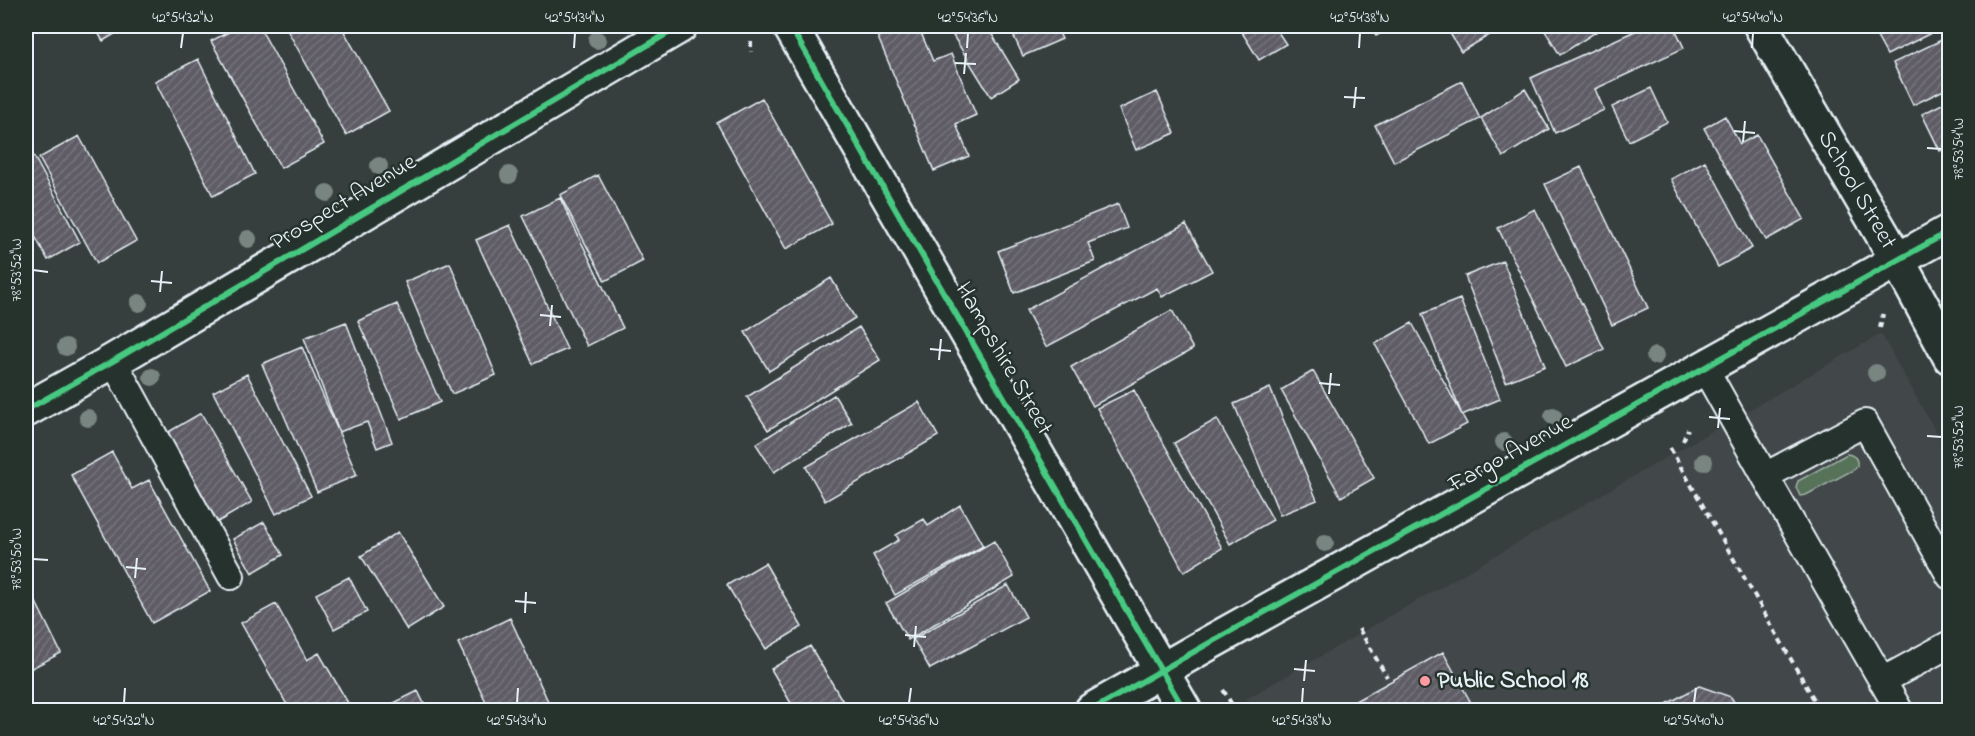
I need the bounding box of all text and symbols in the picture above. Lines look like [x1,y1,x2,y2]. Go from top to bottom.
text: 42°54'32"N [152,7,214,29]
text: 42°54'34"N [545,7,605,29]
text: 42°54'36"N [938,7,998,29]
text: 42°54'38"N [1330,7,1390,29]
text: 42°54'40"N [1723,7,1783,29]
text: 78°53'54"W [1948,118,1970,180]
street label: School Street [1808,124,1905,256]
street label: Prospect Avenue [264,145,424,260]
text: 78°53'52"W [6,238,28,302]
street label: Hampshire Street [945,276,1061,442]
street label: Fargo Avenue [1442,405,1580,503]
text: 78°53'52"W [1948,405,1970,469]
text: 78°53'50"W [6,528,28,590]
place label: Public School 18 [1437,664,1588,699]
marker: Public School 18 [1418,674,1432,688]
text: 42°54'32"N [93,710,155,732]
text: 42°54'34"N [487,710,547,732]
text: 42°54'36"N [879,710,939,732]
text: 42°54'38"N [1272,710,1332,732]
text: 42°54'40"N [1664,710,1724,732]

